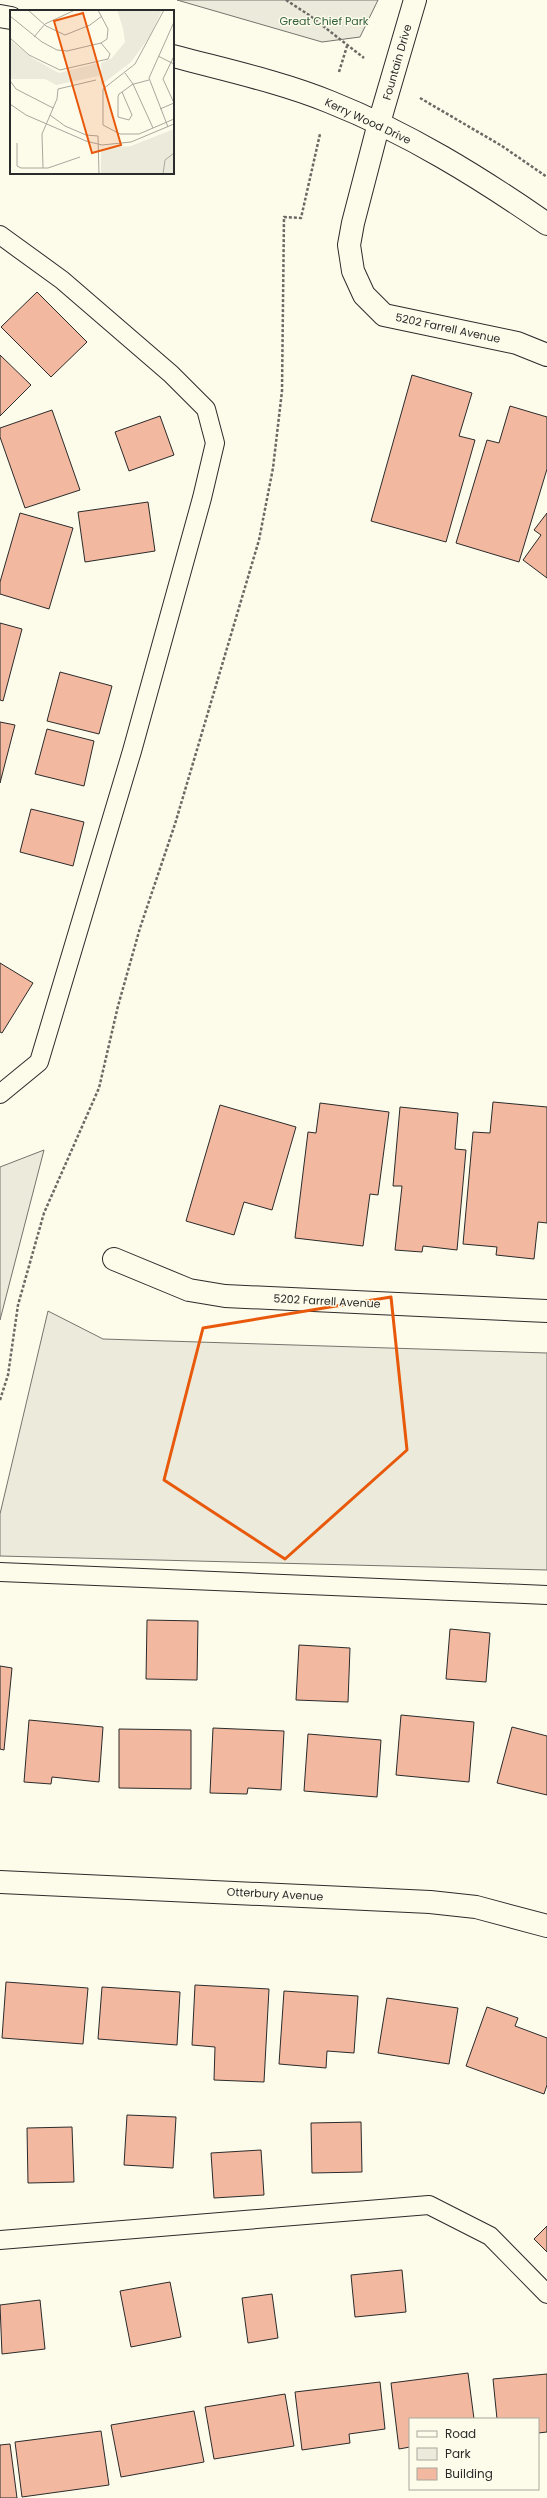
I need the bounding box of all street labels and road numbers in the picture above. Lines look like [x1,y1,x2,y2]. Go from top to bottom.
street label: Fountain Drive [379,22,416,102]
street label: Kerry Wood Drive [322,94,414,148]
street label: 5202 Farrell Avenue [394,309,502,347]
street label: 5202 Farrell Avenue [273,1290,381,1312]
street label: Otterbury Avenue [226,1883,324,1905]

